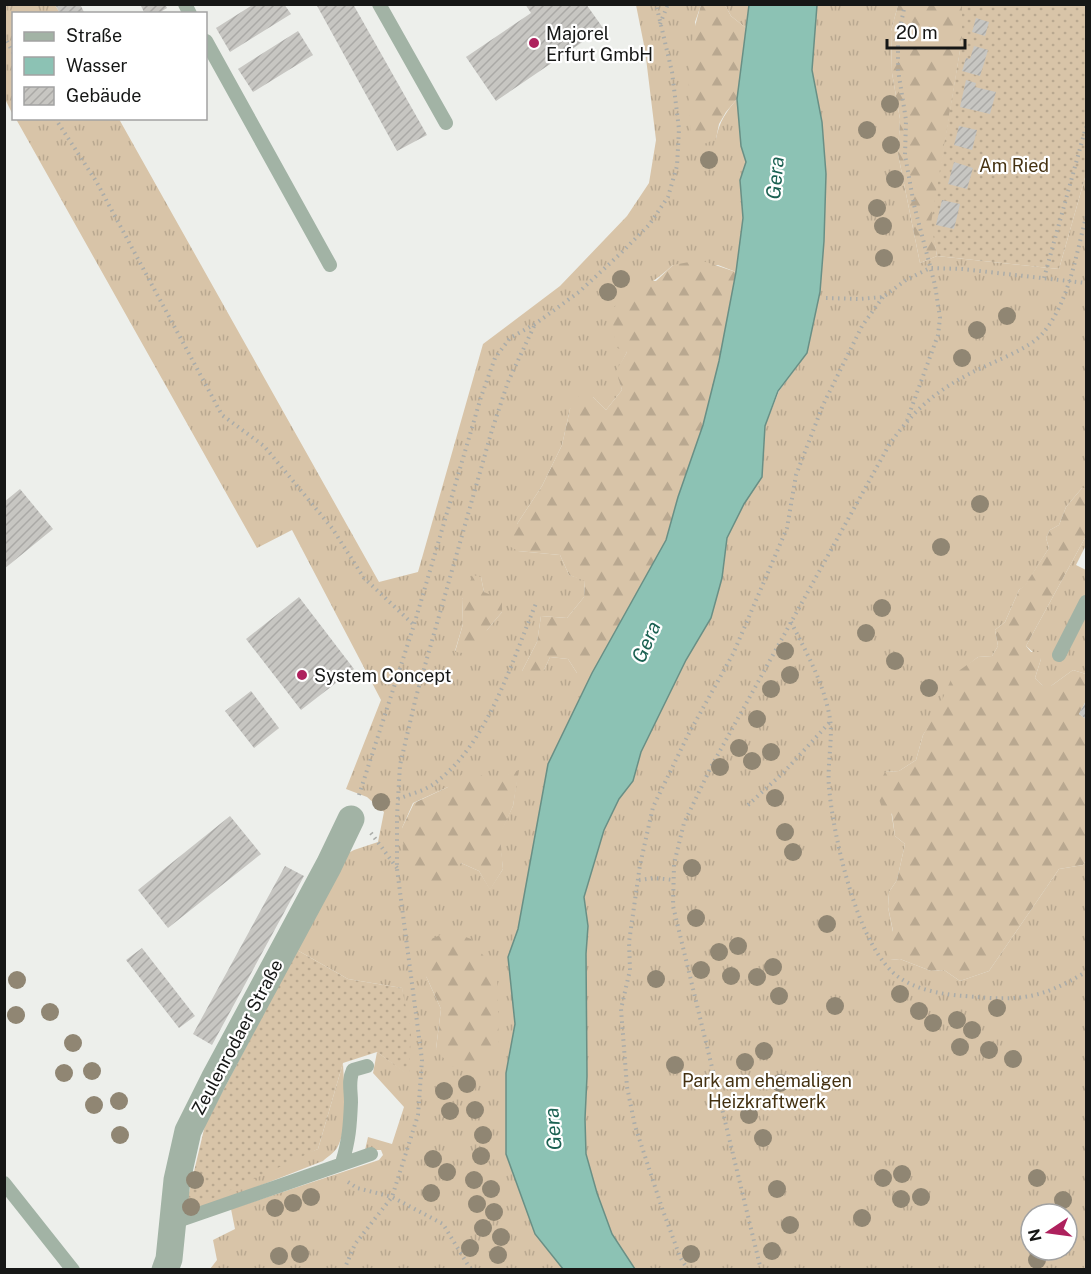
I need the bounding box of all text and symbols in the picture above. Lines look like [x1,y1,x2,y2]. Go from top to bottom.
legend [12,12,207,120]
scale bar [887,12,965,50]
text: 20 m [896,22,938,43]
place label: Majorel Erfurt GmbH [546,23,653,65]
text: Straße [66,25,122,46]
marker: Majorel Erfurt GmbH [527,36,541,50]
text: Wasser [66,55,128,76]
text: Gebäude [66,85,141,106]
park label: Am Ried [979,155,1049,176]
water label: Gera [761,156,789,200]
water label: Gera [626,618,666,666]
place label: System Concept [314,665,452,686]
marker: System Concept [295,668,309,682]
street label: Zeulenrodaer Straße [187,956,287,1118]
park label: Park am ehemaligen Heizkraftwerk [682,1070,852,1112]
water label: Gera [539,1107,567,1151]
north arrow [1019,1202,1079,1262]
text: N [1024,1227,1046,1243]

